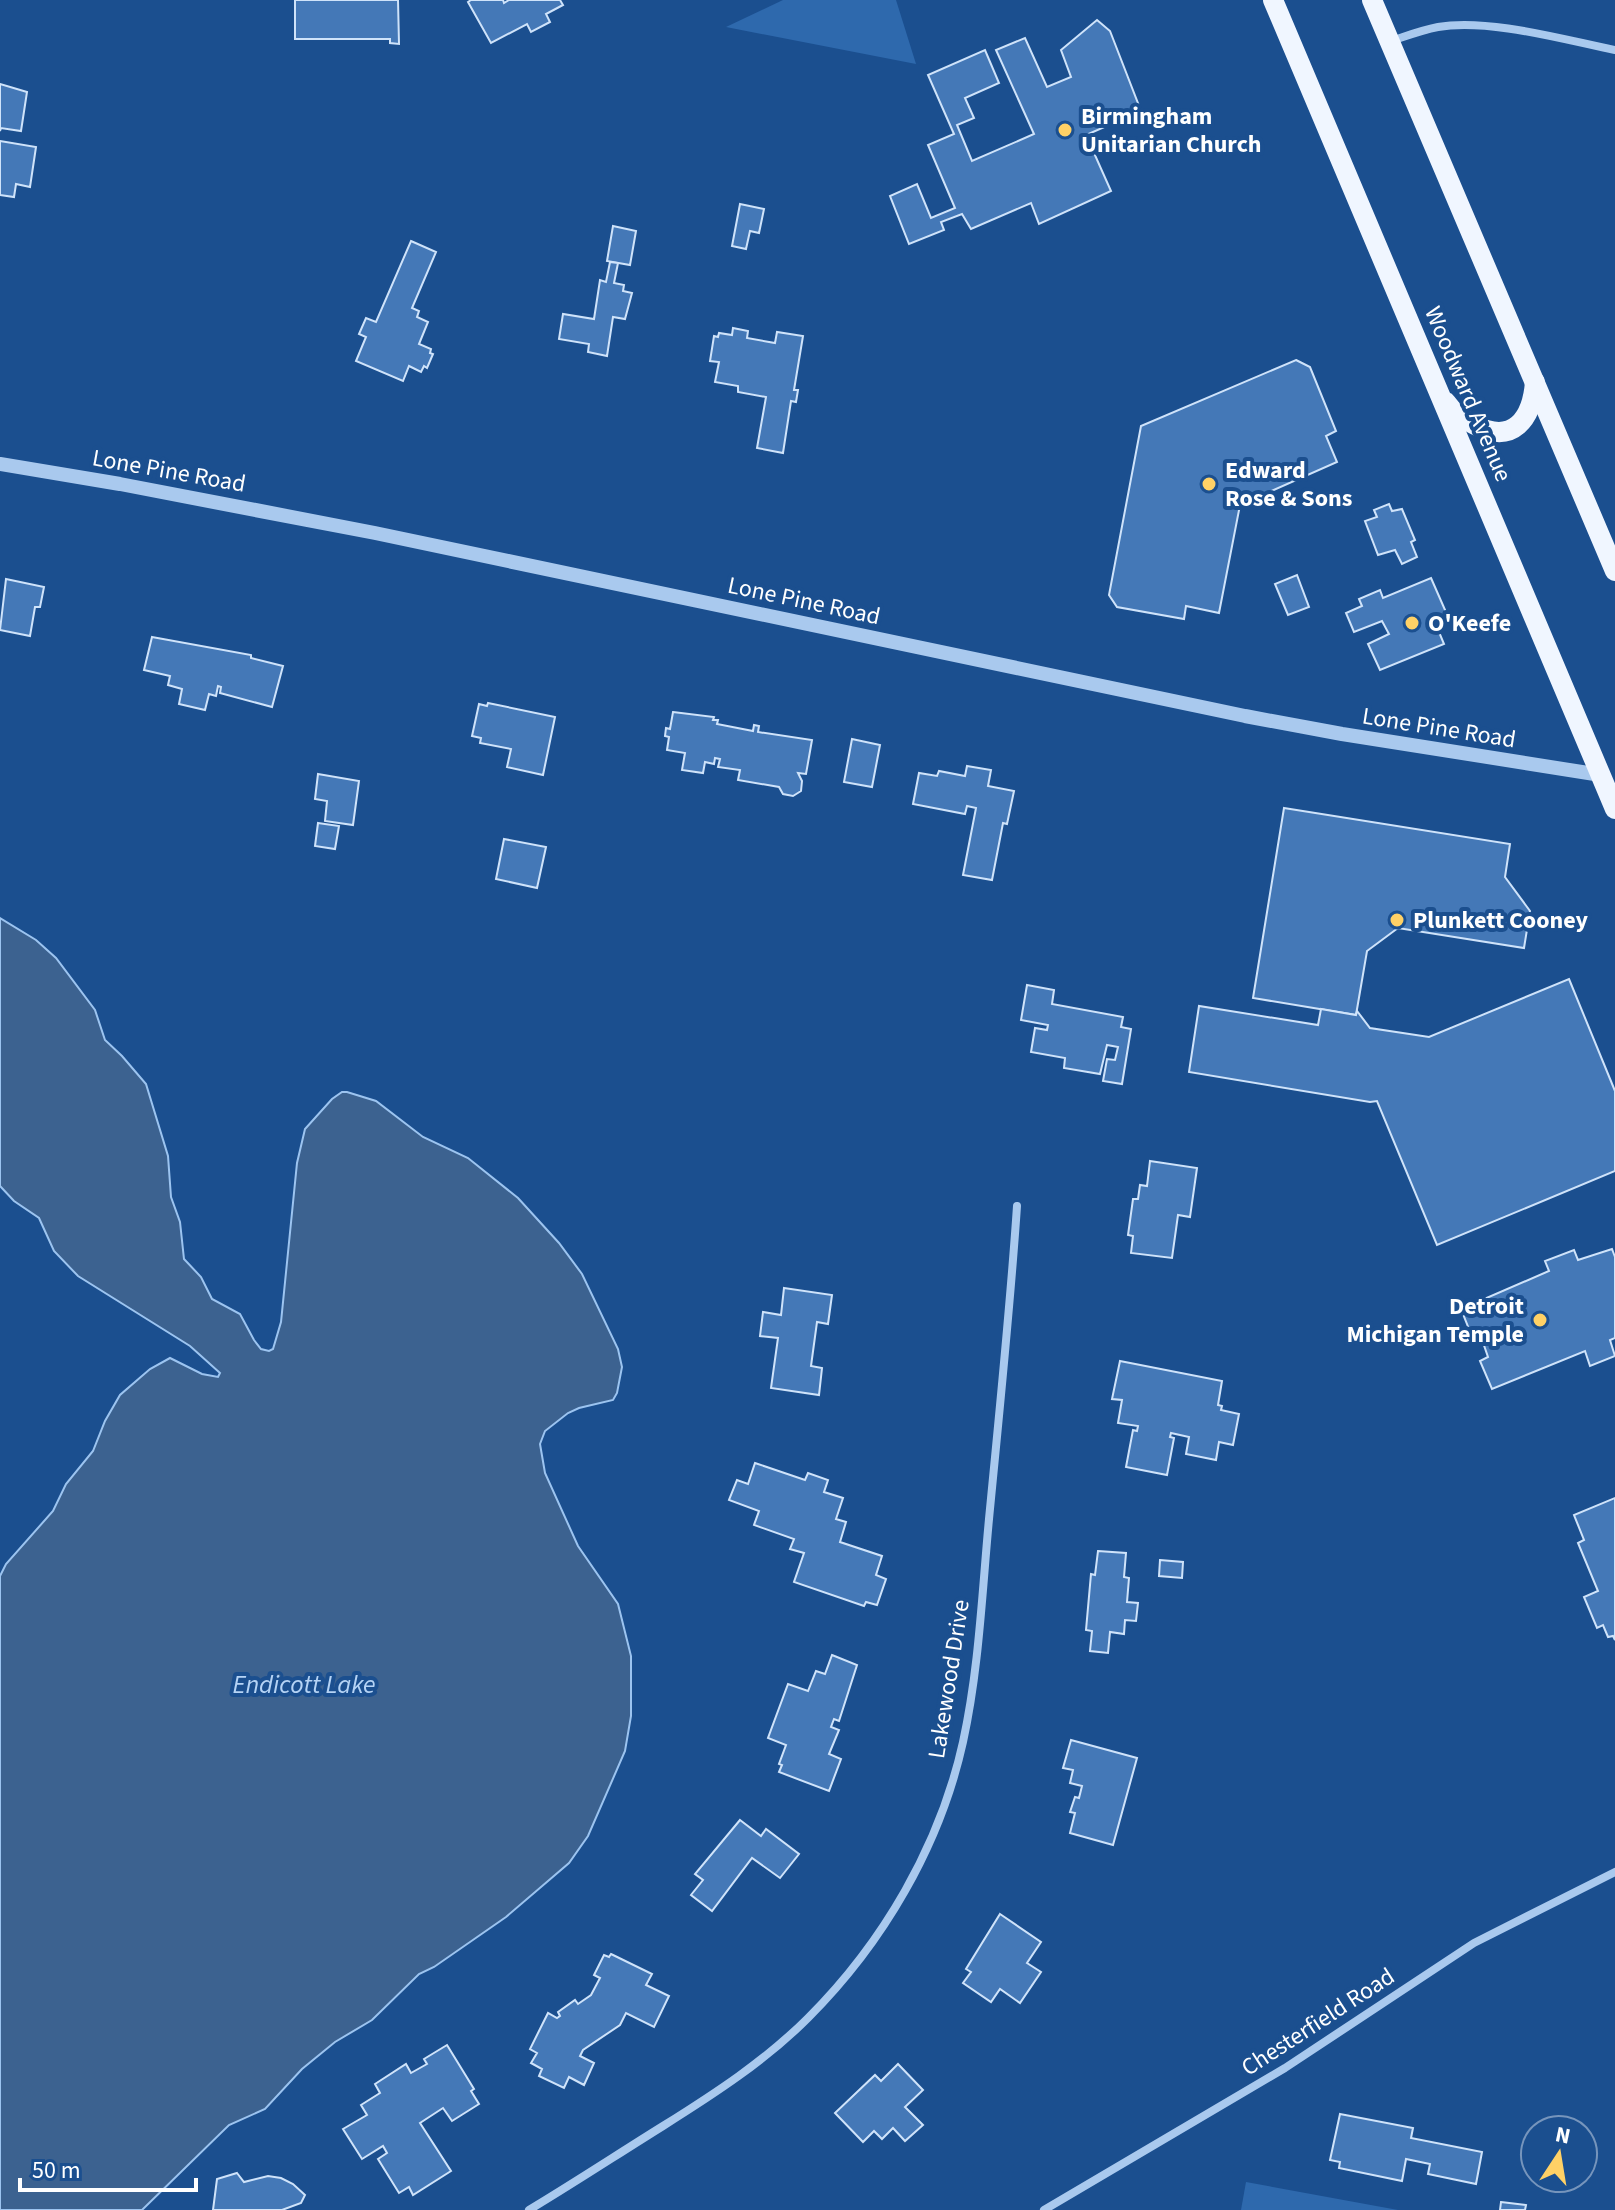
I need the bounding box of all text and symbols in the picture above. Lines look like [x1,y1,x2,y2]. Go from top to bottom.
place label: Birmingham Unitarian Church [1081,99,1262,162]
marker: Birmingham Unitarian Church [1056,121,1074,139]
street label: Woodward Avenue [1415,301,1521,487]
street label: Lone Pine Road [90,440,248,502]
place label: Edward Rose & Sons [1225,453,1352,516]
marker: Edward Rose & Sons [1200,475,1218,493]
street label: Lone Pine Road [725,568,883,634]
place label: O'Keefe [1428,606,1511,641]
marker: O'Keefe [1403,614,1421,632]
street label: Lone Pine Road [1360,699,1518,757]
place label: Plunkett Cooney [1413,903,1589,938]
marker: Plunkett Cooney [1388,911,1406,929]
place label: Detroit Michigan Temple [1346,1289,1524,1352]
marker: Detroit Michigan Temple [1531,1311,1549,1329]
street label: Lakewood Drive [919,1597,979,1761]
water label: Endicott Lake [232,1666,376,1703]
street label: Chesterfield Road [1234,1959,1402,2085]
north arrow [1519,2114,1599,2194]
text: N [1552,2118,1573,2153]
scale bar [20,2142,196,2192]
text: 50 m [32,2153,81,2188]

